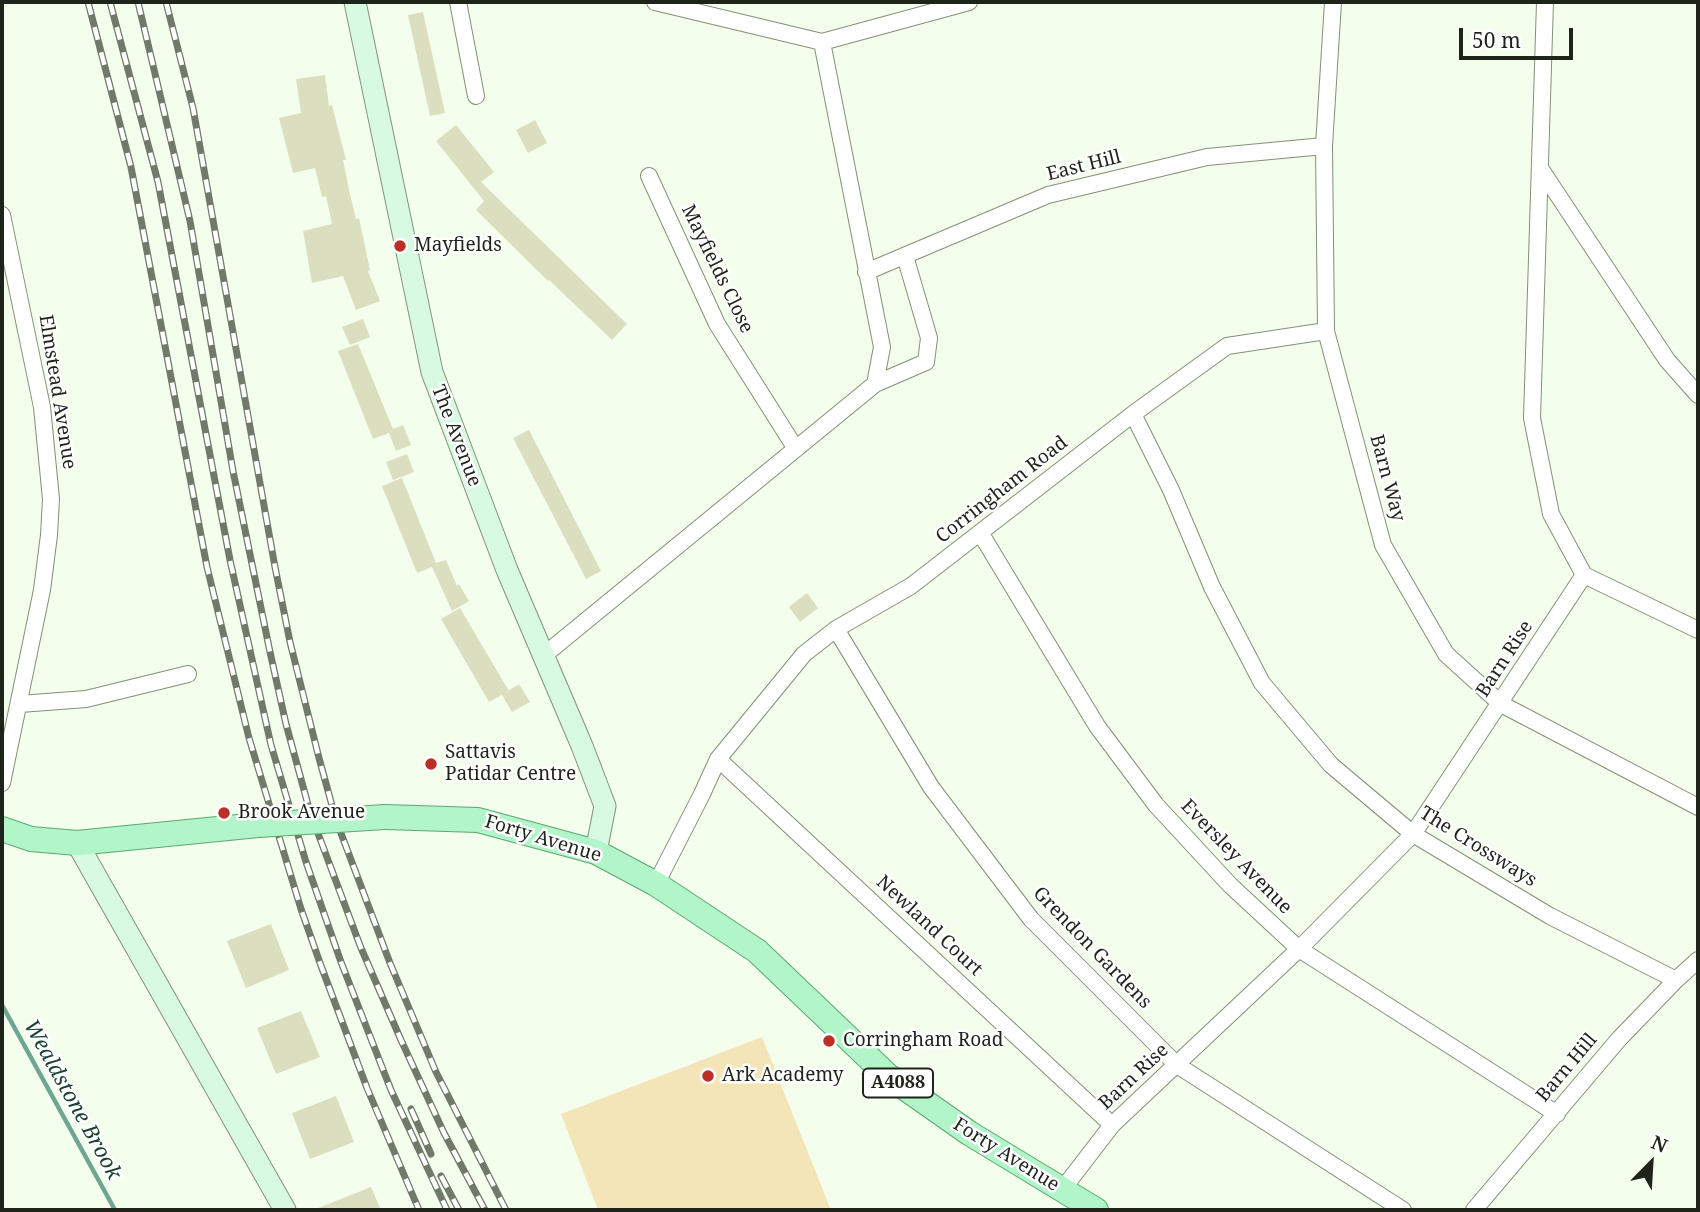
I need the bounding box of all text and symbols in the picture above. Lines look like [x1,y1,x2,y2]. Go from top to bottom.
scale bar [1462,14,1576,58]
text: 50 m [1472,26,1521,54]
street label: East Hill [1045,146,1123,186]
street label: Mayfields Close [676,201,758,337]
place label: Mayfields [414,235,502,257]
marker: Mayfields [392,238,408,254]
street label: Elmstead Avenue [34,313,80,471]
street label: The Avenue [426,382,486,490]
street label: Corringham Road [932,432,1072,548]
street label: Barn Way [1364,432,1410,524]
street label: Barn Rise [1472,616,1538,702]
place label: Sattavis Patidar Centre [445,742,576,786]
marker: Sattavis Patidar Centre [423,756,439,772]
street label: Eversley Avenue [1176,795,1296,919]
place label: Brook Avenue [238,802,365,824]
street label: The Crossways [1415,802,1541,892]
marker: Brook Avenue [216,805,232,821]
street label: Forty Avenue [482,810,604,868]
street label: Newland Court [871,871,987,981]
street label: Grendon Gardens [1028,882,1156,1014]
water label: Wealdstone Brook [18,1016,126,1184]
street label: Barn Hill [1532,1029,1602,1107]
place label: Corringham Road [843,1030,1004,1052]
marker: Corringham Road [821,1033,837,1049]
street label: Barn Rise [1095,1039,1173,1115]
place label: Ark Academy [722,1065,844,1087]
marker: Ark Academy [700,1068,716,1084]
road number: A4088 [863,1068,933,1098]
street label: Forty Avenue [949,1113,1063,1197]
north arrow [1616,1128,1686,1198]
text: N [1647,1129,1672,1159]

